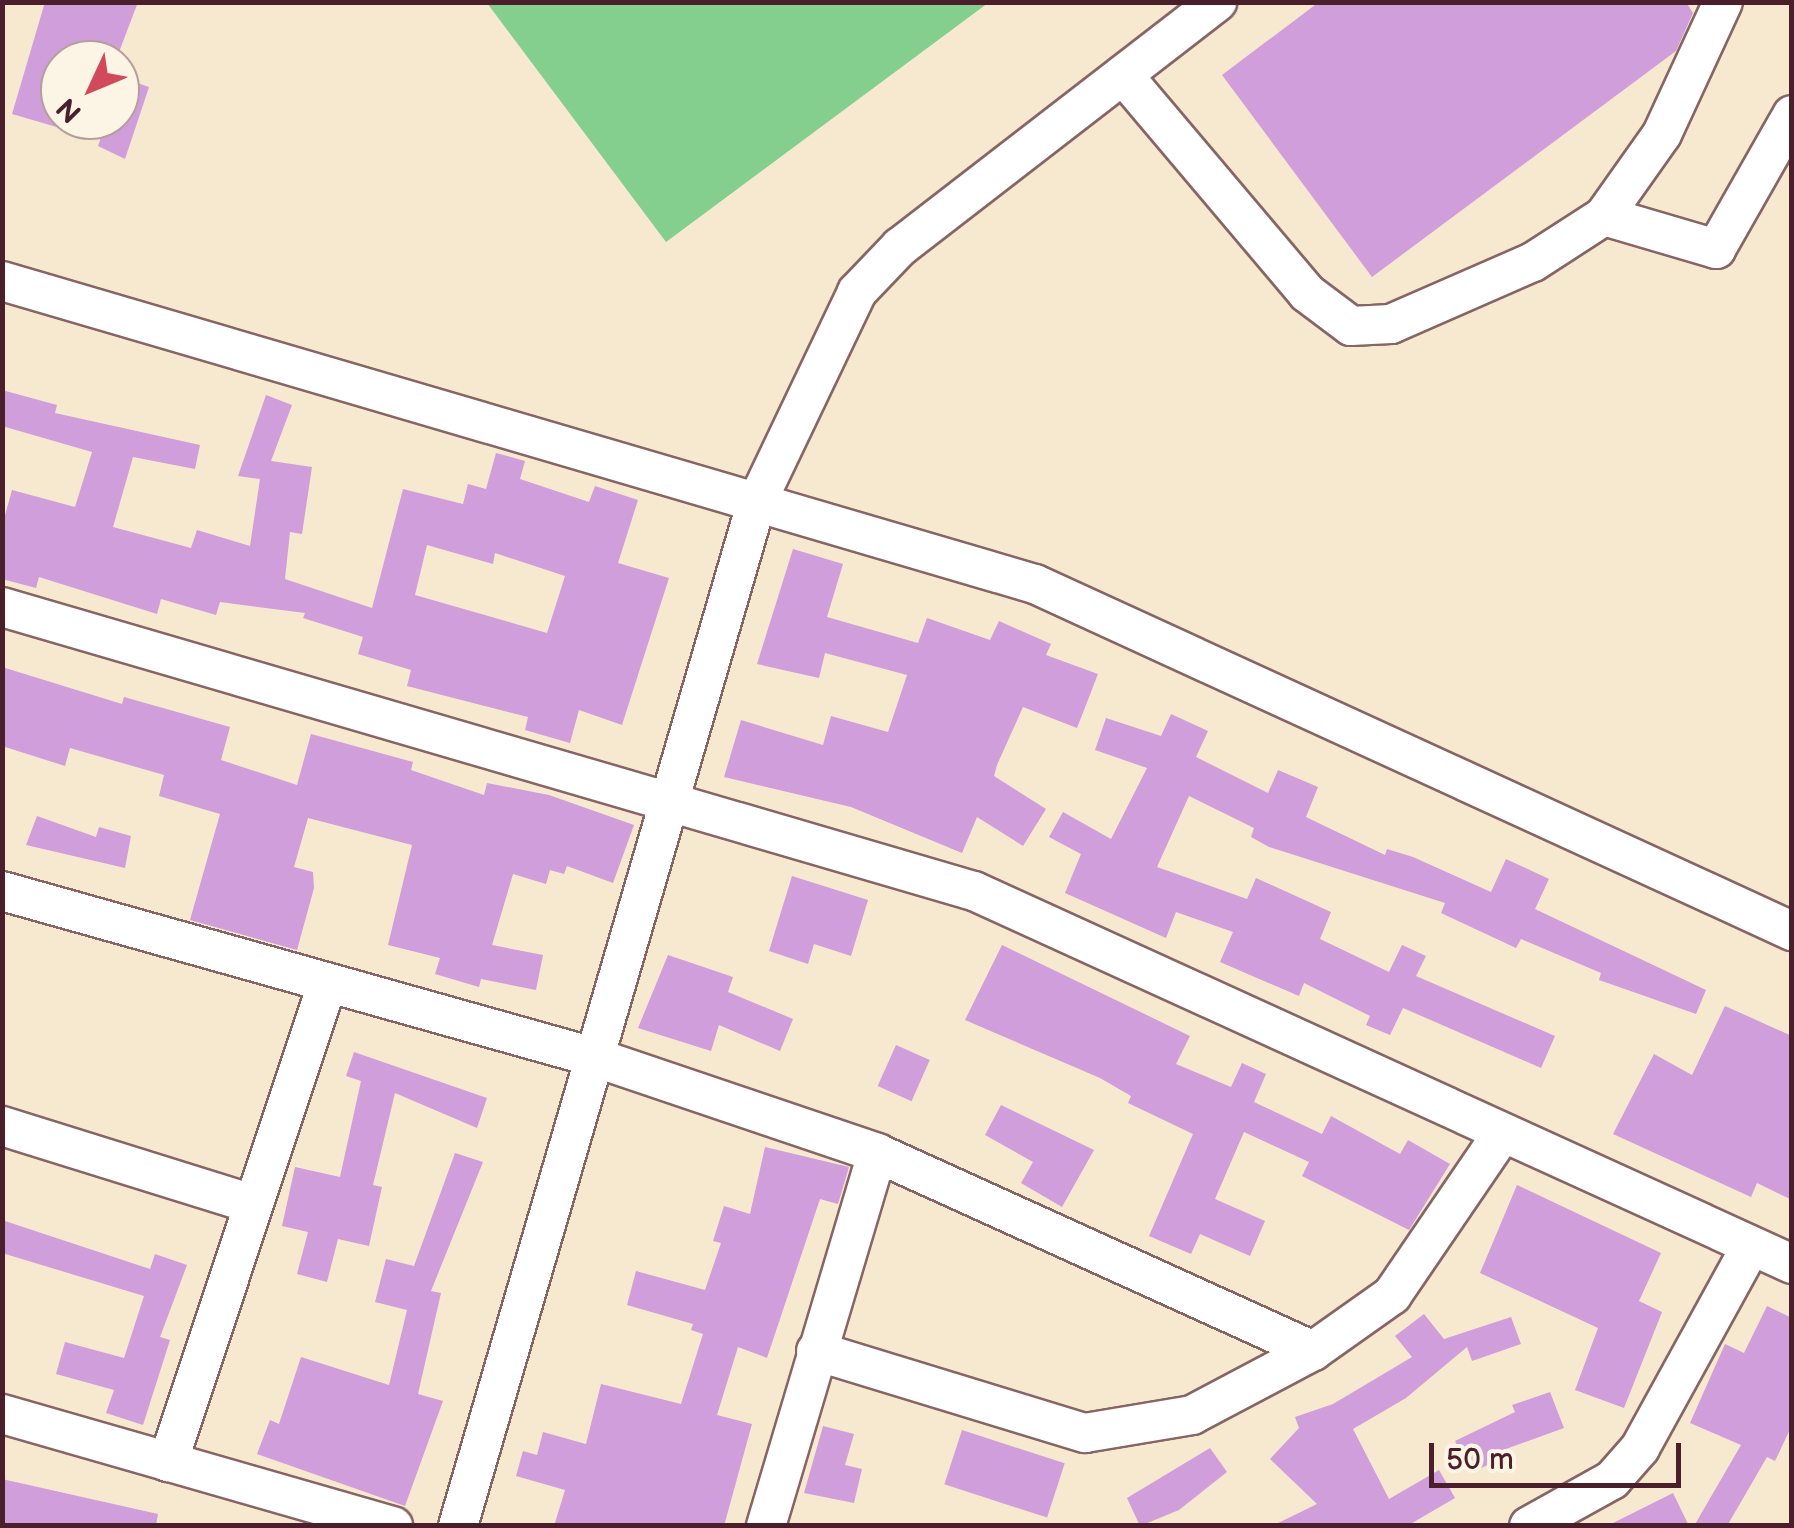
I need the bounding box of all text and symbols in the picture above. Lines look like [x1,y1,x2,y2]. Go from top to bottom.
north arrow [40,40,140,140]
text: N [50,91,89,129]
scale bar [1434,1423,1686,1485]
text: 50 m [1446,1442,1514,1478]

